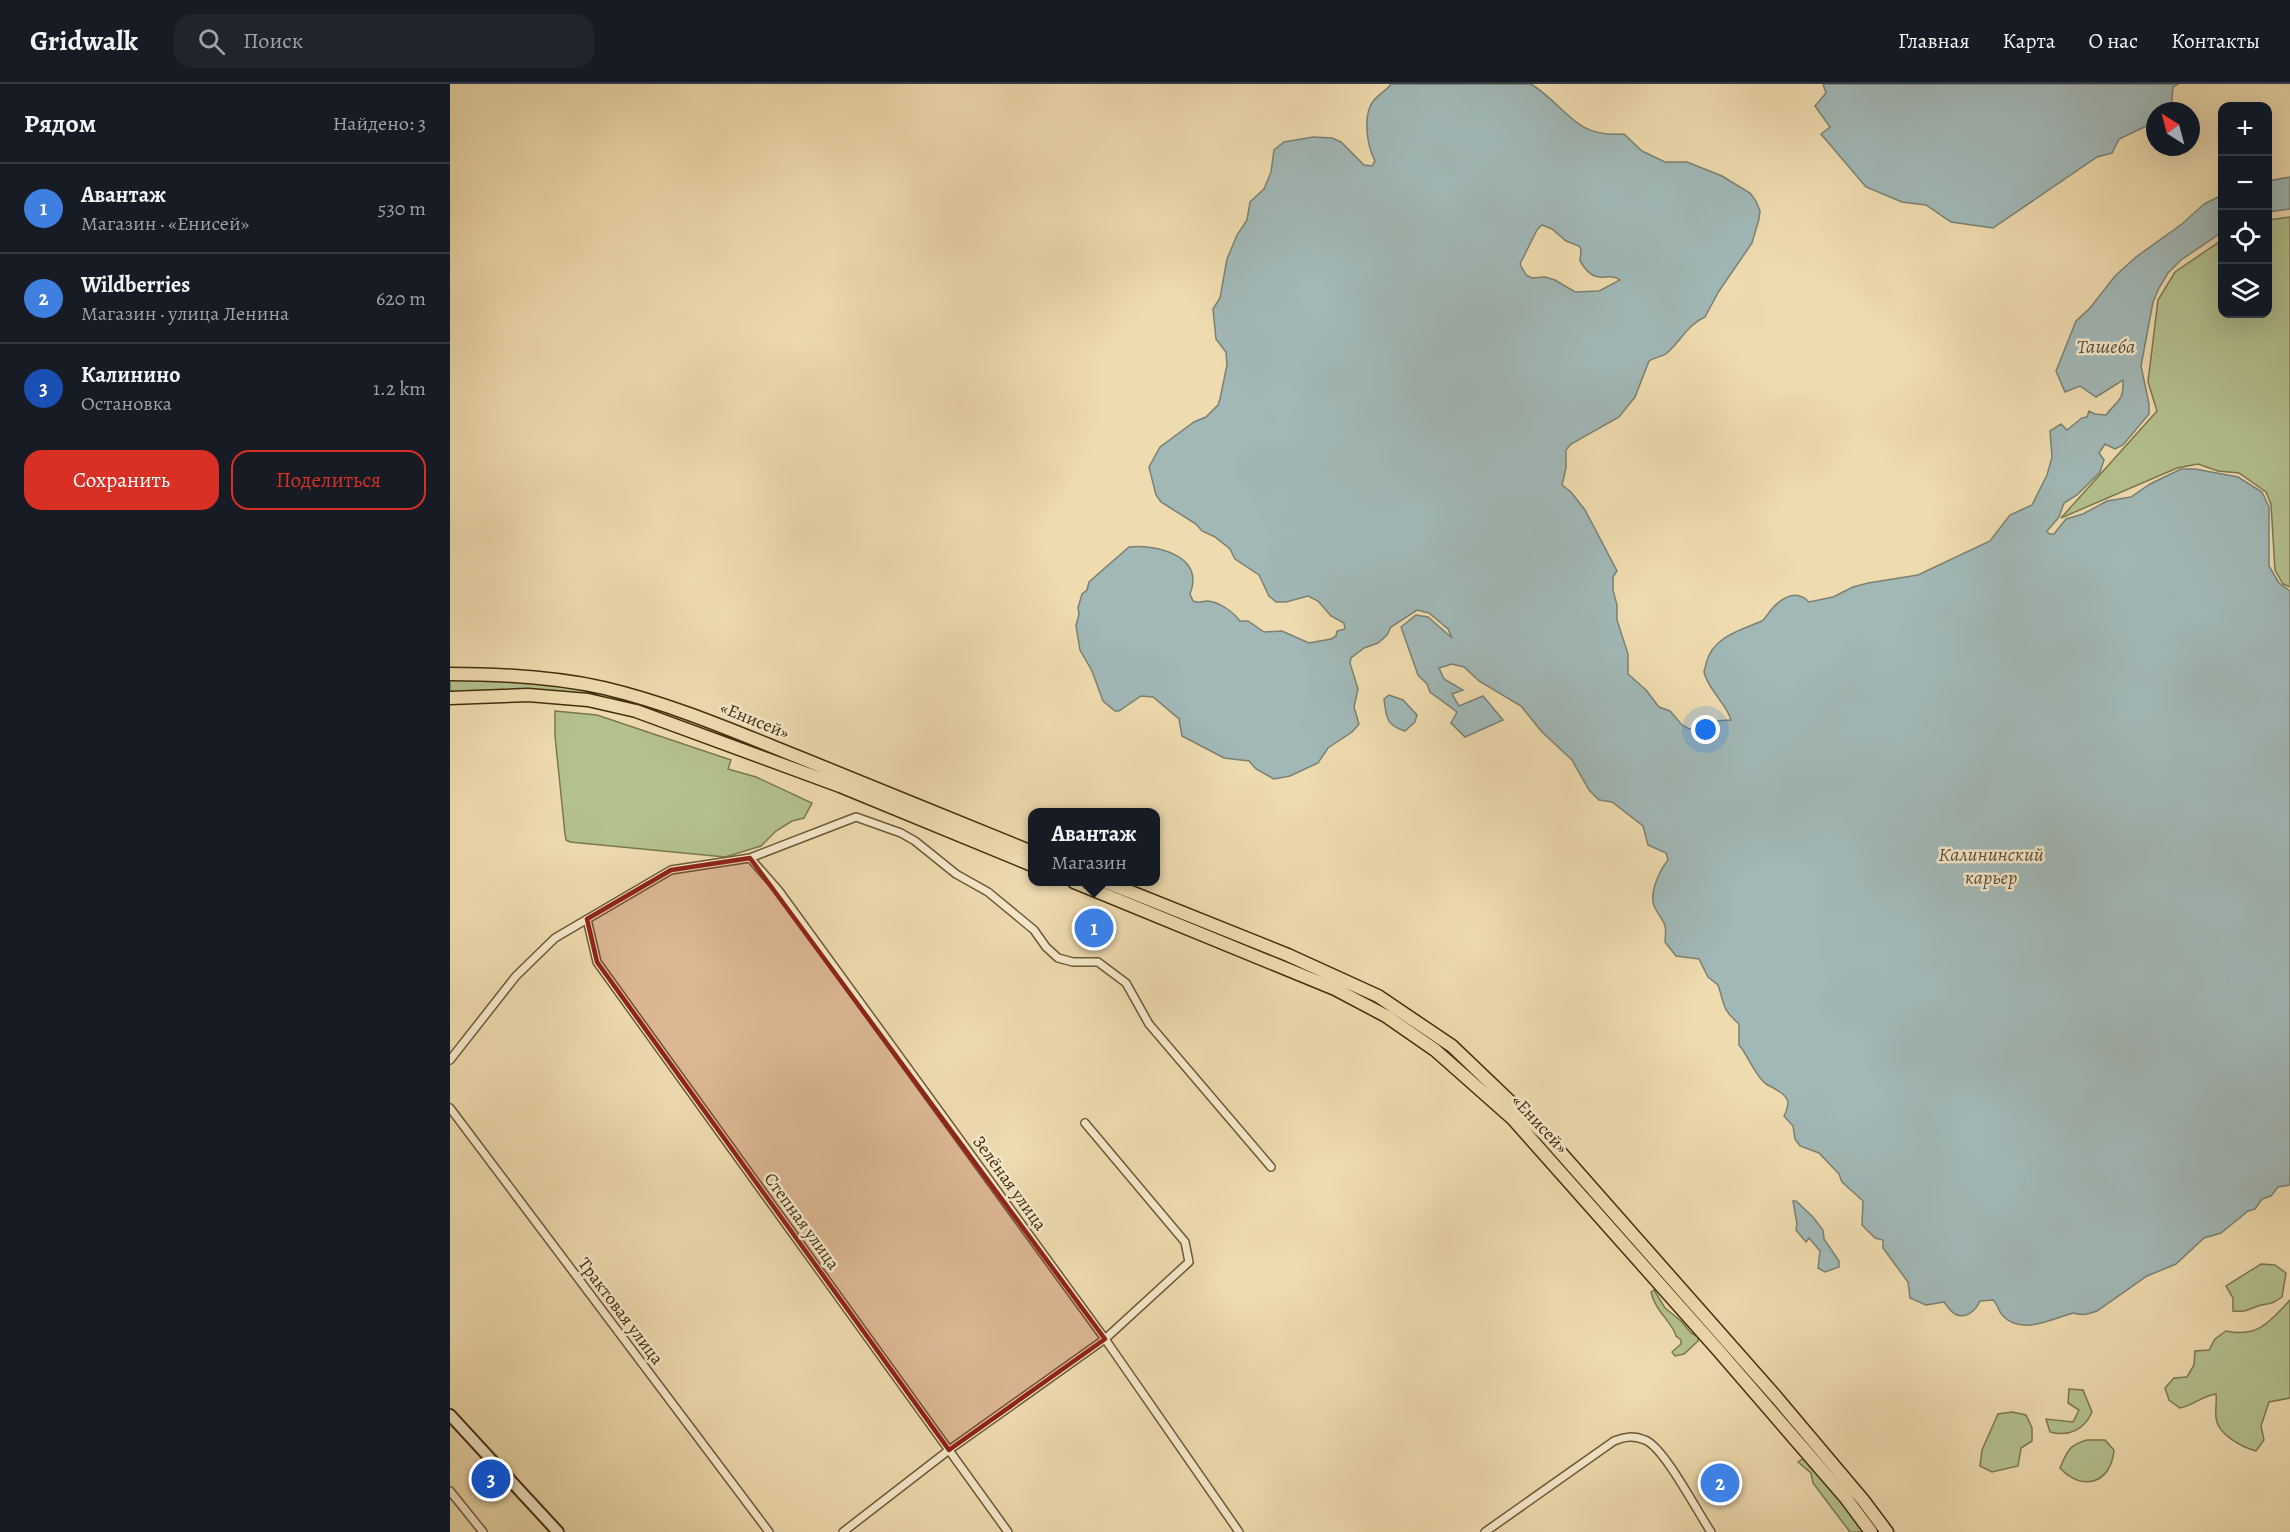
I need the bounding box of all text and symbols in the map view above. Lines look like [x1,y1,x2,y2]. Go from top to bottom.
search box [174,14,594,68]
text: Gridwalk [30,22,138,60]
icon: search [195,25,228,58]
text: Поиск [243,26,303,56]
text: Главная [1898,27,1970,55]
text: Карта [2003,27,2055,55]
text: О нас [2088,27,2138,55]
text: Контакты [2171,27,2260,55]
north arrow [2146,102,2200,156]
map controls [2218,102,2272,318]
button: + [2218,102,2272,156]
text: Рядом [24,106,96,141]
text: Найдено: 3 [333,110,426,137]
button: − [2218,156,2272,210]
text: Авантаж [81,180,166,210]
text: 1 [40,195,47,222]
text: 530 m [378,195,426,222]
text: Магазин · «Енисей» [81,210,249,237]
button: locate [2218,210,2272,264]
button: layers [2218,264,2272,318]
text: Wildberries [81,270,190,300]
text: 2 [39,285,48,312]
text: 620 m [376,285,426,312]
text: Магазин · улица Ленина [81,300,289,327]
water label: Ташеба [2077,333,2135,360]
text: Калинино [81,360,180,390]
text: 3 [39,375,48,402]
text: 1.2 km [373,375,426,402]
text: Остановка [81,390,172,417]
button: Сохранить [24,450,219,510]
button: Поделиться [231,450,426,510]
street label: «Енисей» [717,695,794,745]
your location [1691,715,1720,744]
popup [1028,808,1160,886]
text: Авантаж [1051,819,1137,849]
water label: Калининский карьер [1938,841,2044,891]
text: Магазин [1051,849,1127,876]
pin: 1 [1074,906,1114,950]
street label: «Енисей» [1506,1089,1574,1159]
street label: Зелёная улица [967,1131,1053,1236]
street label: Степная улица [759,1168,846,1275]
street label: Трактовая улица [573,1252,670,1370]
pin: 3 [472,1456,510,1502]
pin: 2 [1700,1460,1740,1506]

